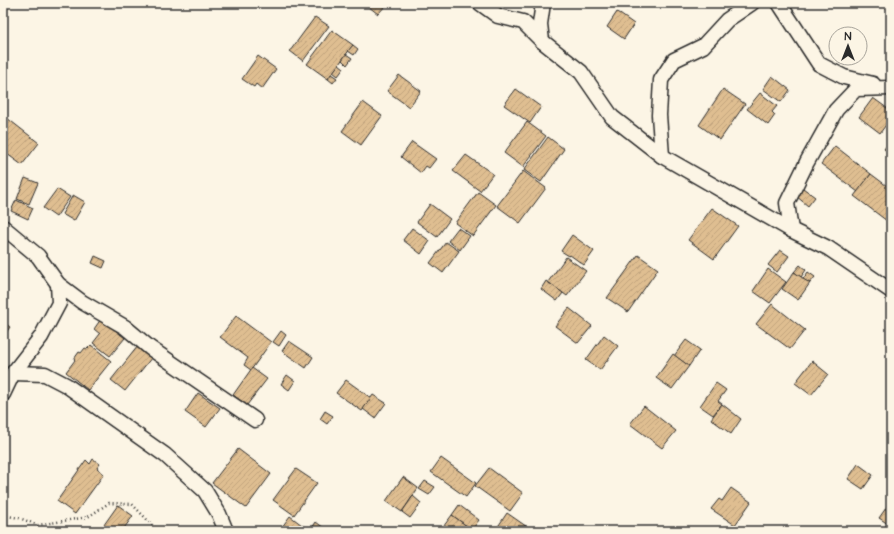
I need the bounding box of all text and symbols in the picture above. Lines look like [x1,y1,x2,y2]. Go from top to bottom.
north arrow [828,26,868,66]
text: N [845,29,852,44]

